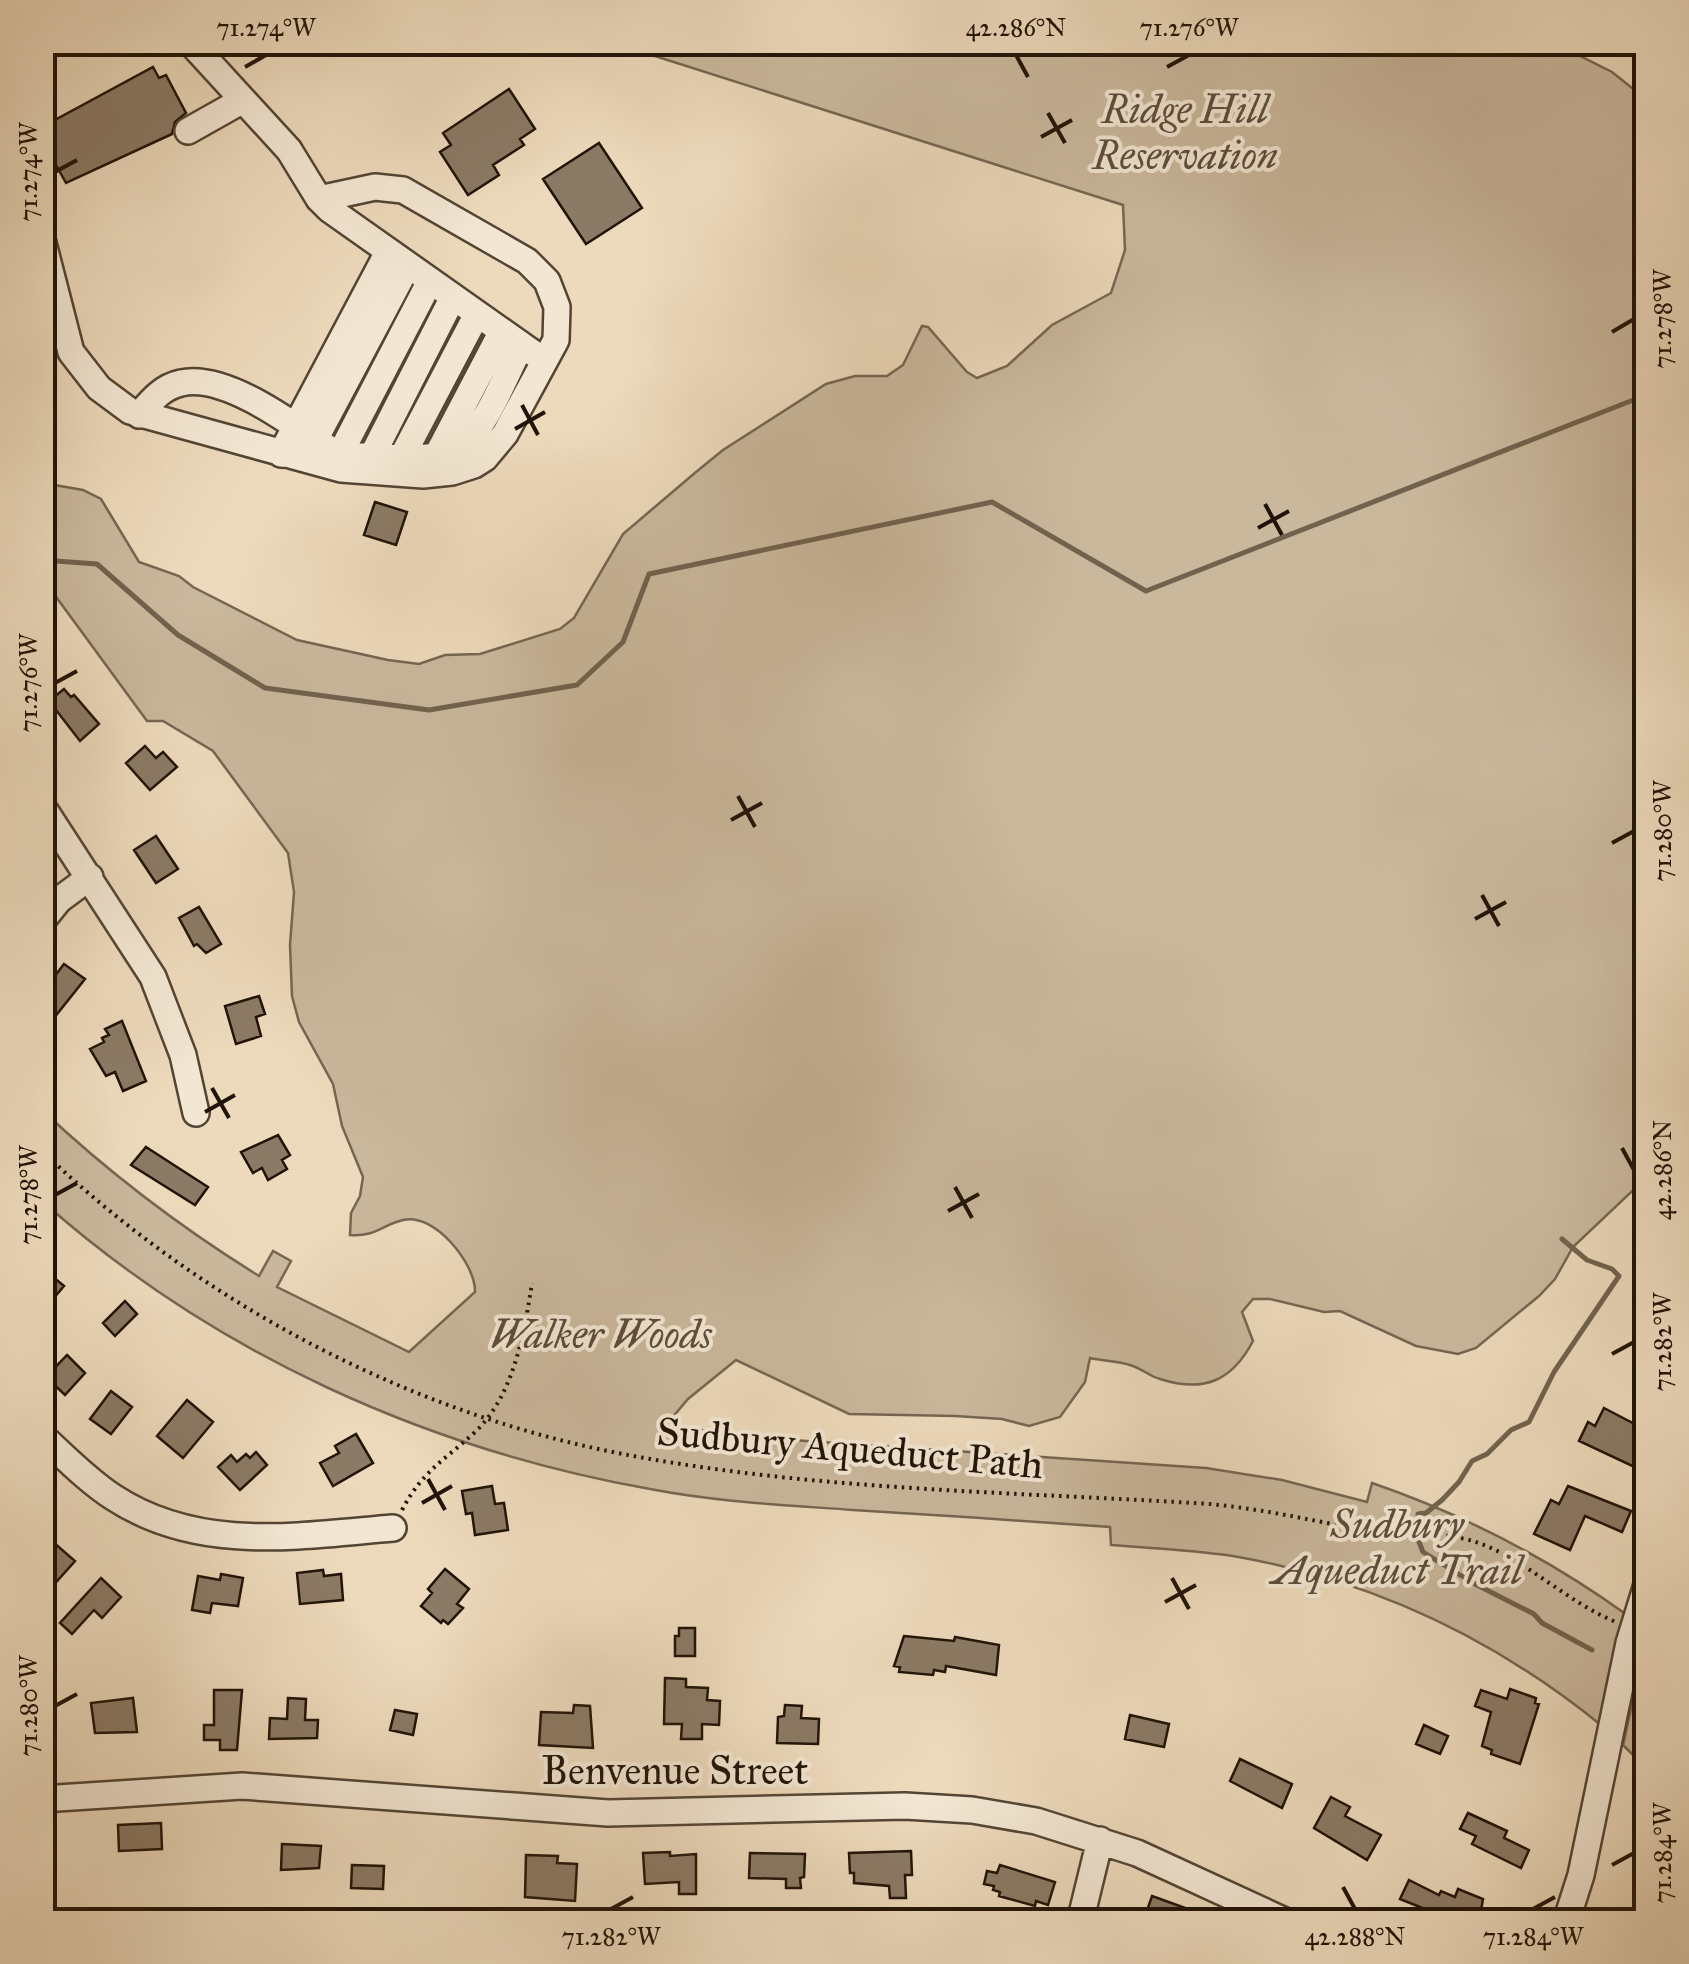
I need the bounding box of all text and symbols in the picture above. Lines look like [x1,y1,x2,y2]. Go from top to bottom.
text: 71.274°W [216,12,317,43]
text: 42.286°N [966,12,1066,43]
text: 71.276°W [1140,12,1240,43]
park label: Ridge Hill Reservation [1090,85,1278,180]
text: 71.274°W [13,121,44,222]
text: 71.278°W [1647,268,1678,369]
text: 71.276°W [13,632,44,732]
text: 71.280°W [1647,779,1678,882]
text: 42.286°N [1647,1120,1678,1220]
text: 71.278°W [13,1144,44,1245]
text: 71.282°W [1647,1291,1678,1392]
park label: Walker Woods [490,1310,713,1359]
street label: Sudbury Aqueduct Path [655,1407,1045,1489]
park label: Sudbury Aqueduct Trail [1268,1500,1525,1595]
text: 71.280°W [13,1654,44,1757]
street label: Benvenue Street [542,1746,808,1795]
text: 71.284°W [1647,1801,1678,1903]
text: 71.282°W [561,1921,662,1952]
text: 42.288°N [1304,1921,1406,1952]
text: 71.284°W [1483,1921,1585,1952]

